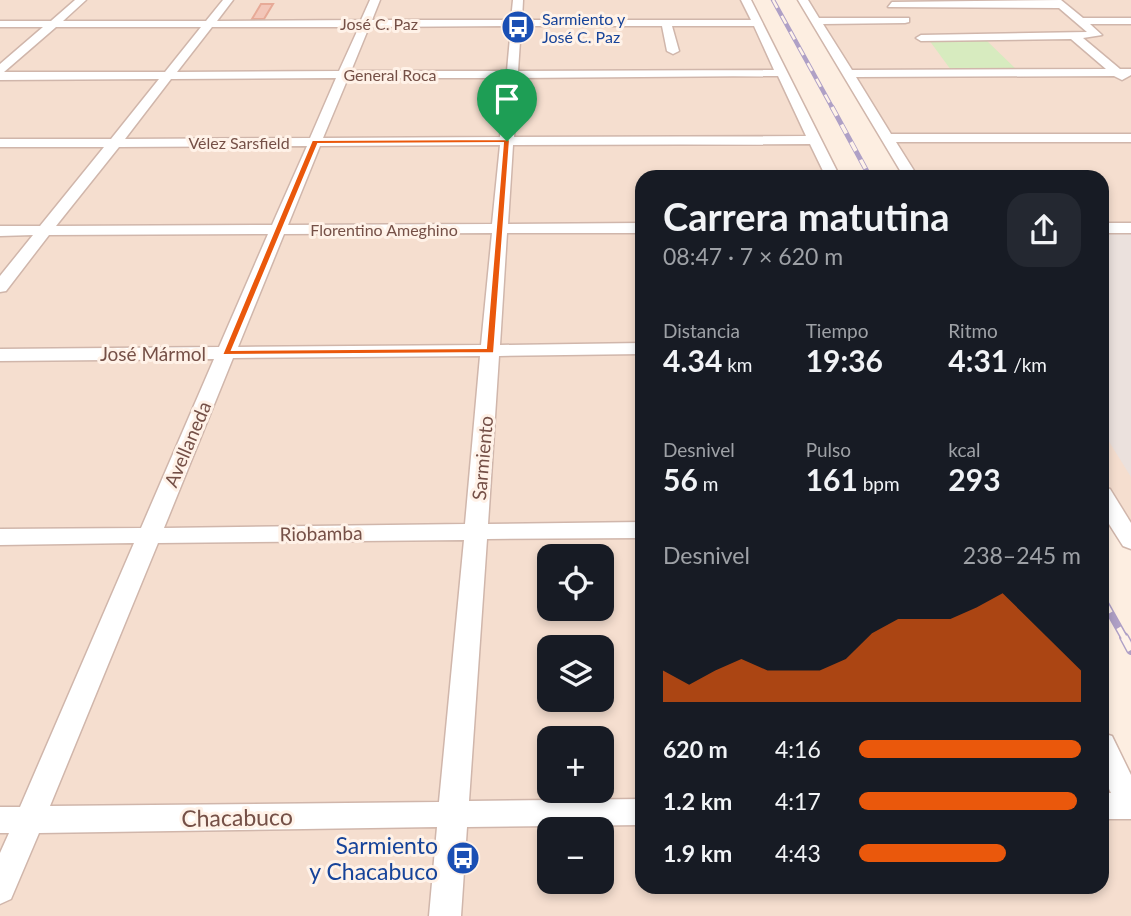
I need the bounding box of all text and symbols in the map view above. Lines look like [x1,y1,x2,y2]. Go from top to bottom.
bus stop icon: Sarmiento y José C. Paz [499,8,537,46]
place label: Sarmiento y José C. Paz [542,9,626,46]
street label: José C. Paz [340,14,418,33]
street label: General Roca [343,65,437,84]
pin [477,69,537,141]
icon: arrive [488,80,526,118]
street label: Vélez Sarsfield [188,133,290,152]
text: Carrera matutina [663,193,950,239]
button: share [1007,193,1081,267]
street label: Florentino Ameghino [310,220,458,239]
text: 08:47 · 7 × 620 m [663,242,843,270]
text: Distancia [663,319,740,342]
text: Tiempo [806,319,868,342]
text: Ritmo [948,319,998,342]
street label: José Mármol [100,342,206,365]
text: 4.34 [663,342,722,378]
text: 19:36 [806,342,883,378]
text: 4:31 [948,342,1008,378]
text: km [722,353,752,376]
text: /km [1008,353,1047,376]
street label: Avellaneda [159,398,215,490]
street label: Sarmiento [467,415,497,501]
text: Desnivel [663,438,735,461]
text: Pulso [806,438,851,461]
text: kcal [948,438,980,461]
text: 56 [663,461,698,497]
text: 161 [806,461,858,497]
text: 293 [948,461,1001,497]
text: m [698,472,718,495]
text: bpm [858,472,900,495]
street label: Riobamba [279,521,363,545]
text: Desnivel [663,541,750,569]
text: 238–245 m [963,541,1081,569]
map controls [537,544,614,894]
button: locate [537,544,614,621]
button: layers [537,635,614,712]
button: + [537,726,614,803]
text: 620 m [663,735,728,763]
text: 4:16 [775,735,821,763]
text: 1.2 km [663,787,732,815]
text: 4:17 [775,787,821,815]
street label: Chacabuco [181,802,293,832]
button: − [537,817,614,894]
place label: Sarmiento y Chacabuco [309,831,438,885]
bus stop icon: Sarmiento y Chacabuco [444,839,482,877]
text: 1.9 km [663,839,732,867]
text: 4:43 [775,839,821,867]

